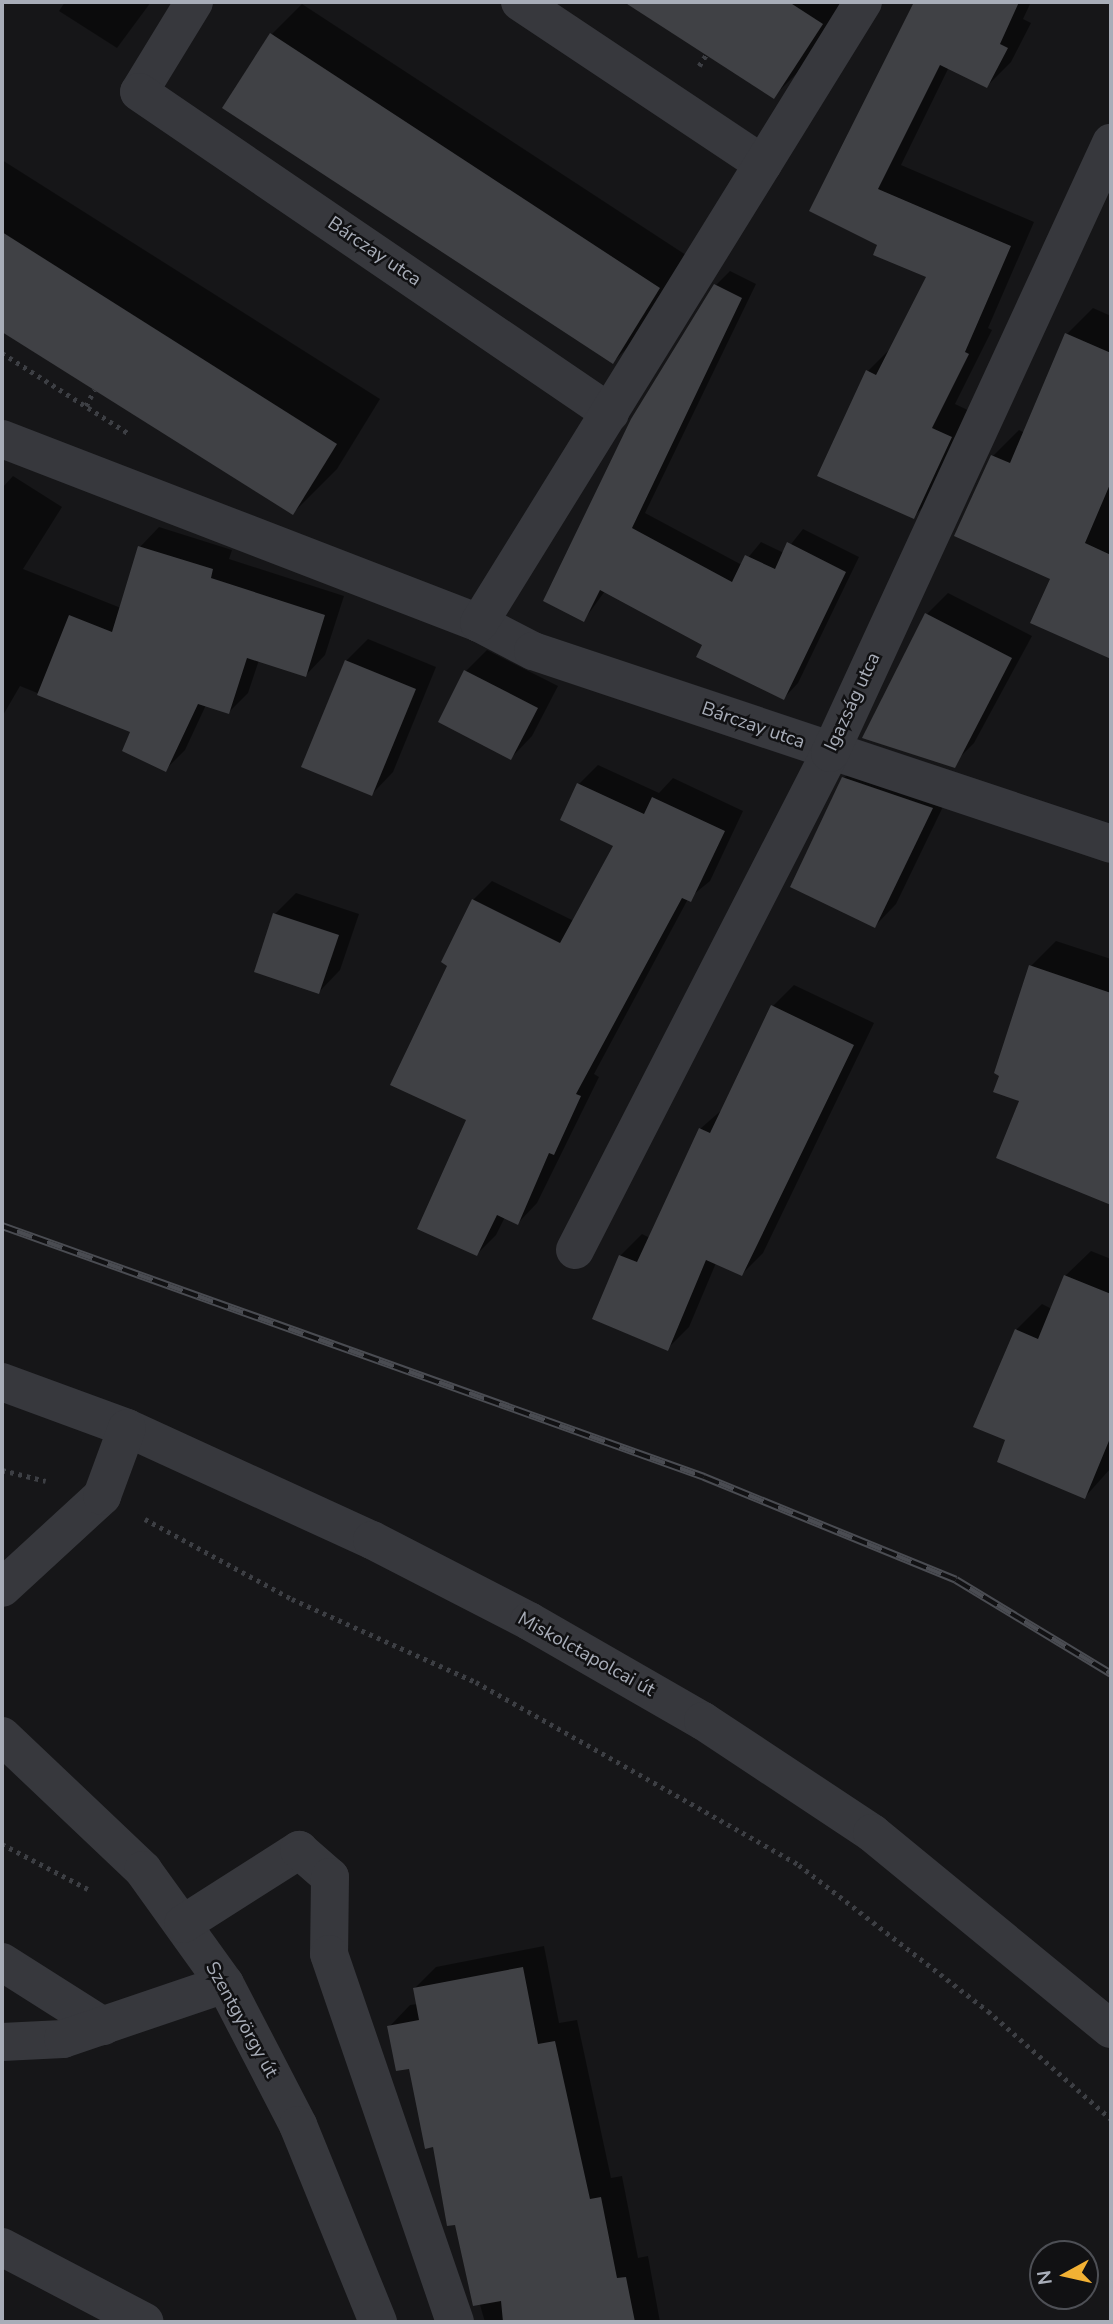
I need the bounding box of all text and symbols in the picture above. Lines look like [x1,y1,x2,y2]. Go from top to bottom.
street label: Bárczay utca [323,212,425,292]
street label: Igazság utca [820,649,886,755]
street label: Bárczay utca [698,698,808,754]
street label: Miskolctapolcai út [513,1608,659,1702]
street label: Szentgyörgy út [200,1958,282,2082]
north arrow [1029,2240,1099,2310]
text: N [1031,2269,1059,2286]

